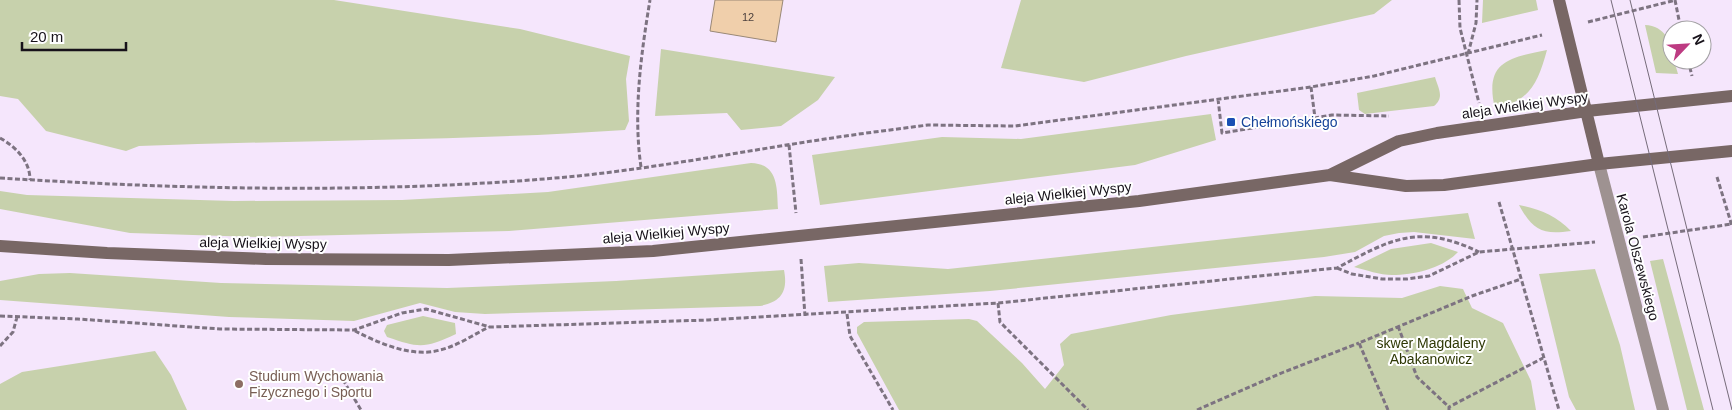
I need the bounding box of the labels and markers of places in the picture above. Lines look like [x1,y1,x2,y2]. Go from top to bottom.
place label: Chełmońskiego [1241,114,1338,130]
marker: Chełmońskiego [1225,116,1237,128]
place label: Studium Wychowania Fizycznego i Sportu [249,368,384,400]
marker: Studium Wychowania Fizycznego i Sportu [233,378,245,390]

